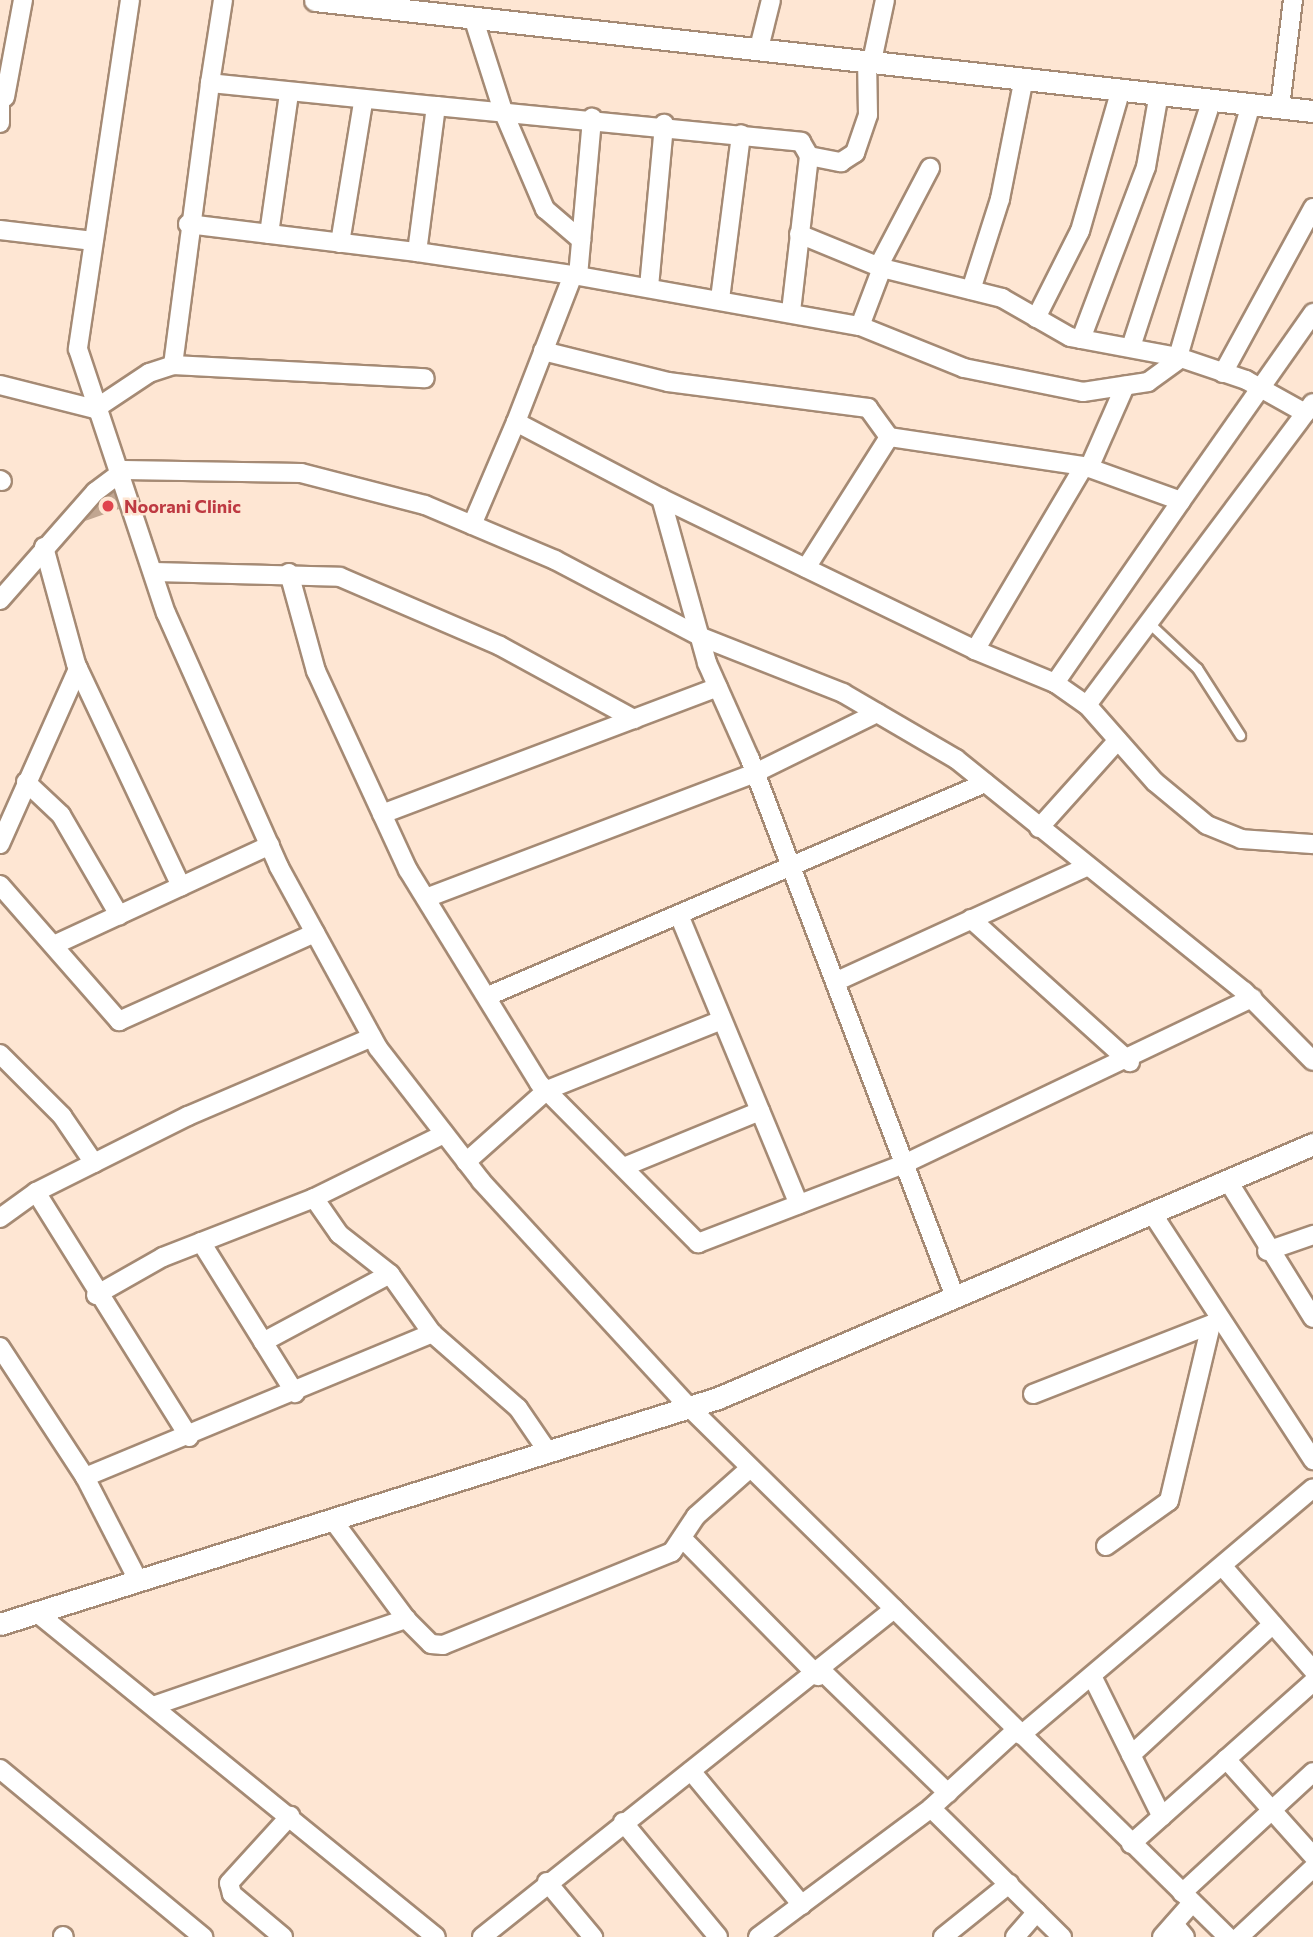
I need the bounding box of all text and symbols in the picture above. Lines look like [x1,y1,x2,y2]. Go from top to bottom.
place label: Noorani Clinic [124,495,241,517]
marker: Noorani Clinic [98,496,118,516]

